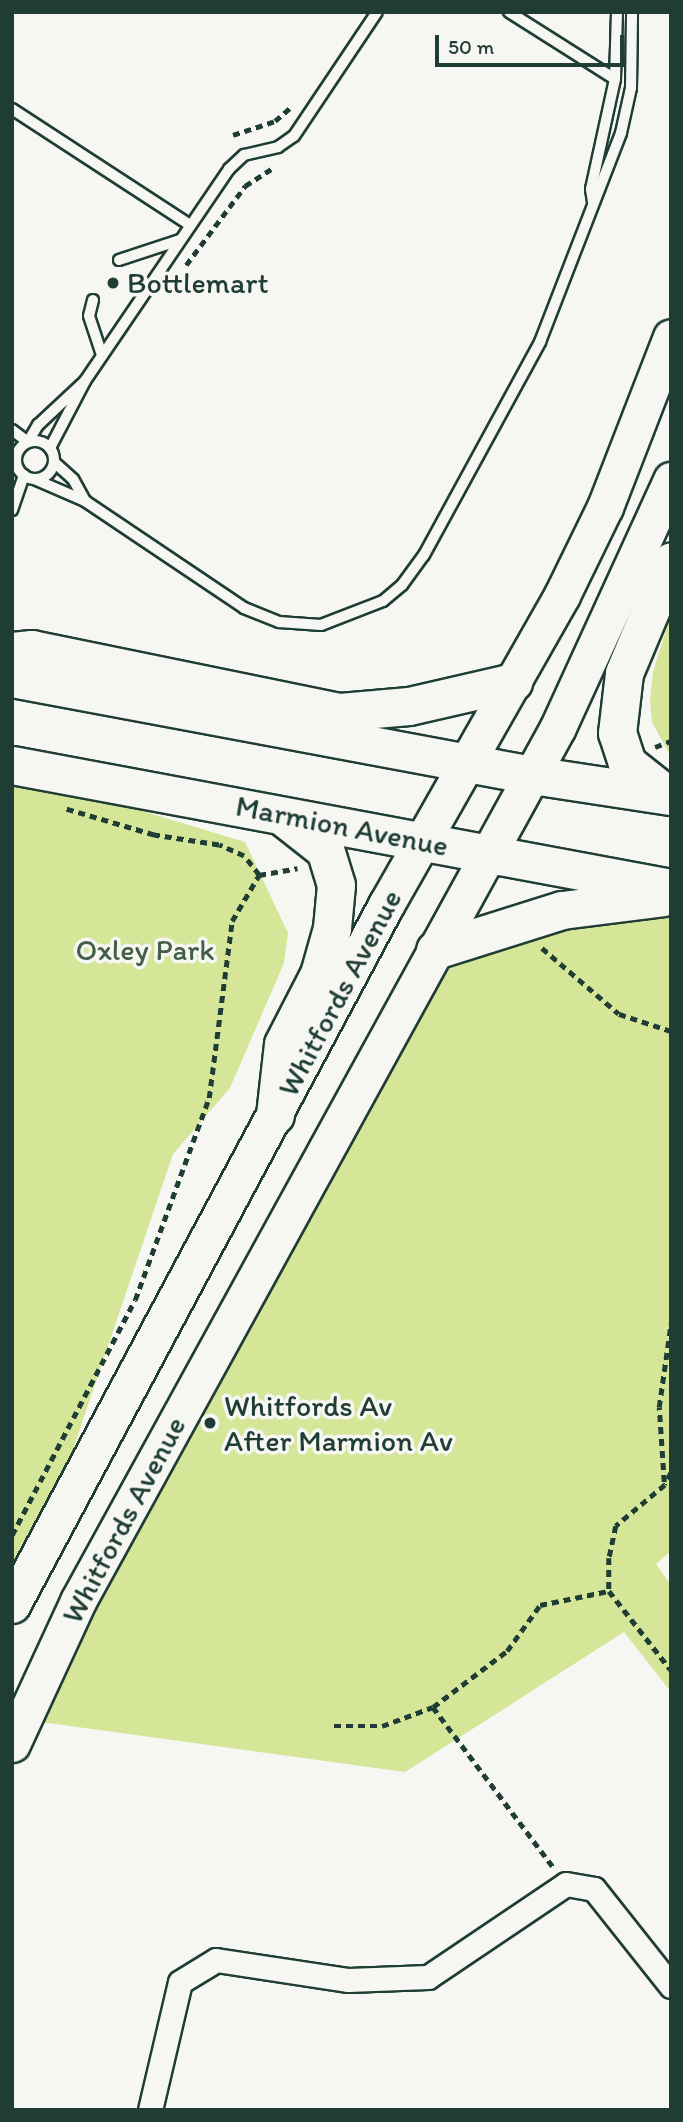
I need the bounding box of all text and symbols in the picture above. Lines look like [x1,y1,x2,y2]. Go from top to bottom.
scale bar [438,21,627,65]
text: 50 m [448,34,494,59]
place label: Bottlemart [127,265,269,301]
marker: Bottlemart [105,275,121,291]
street label: Marmion Avenue [233,788,451,864]
street label: Whitfords Avenue [270,883,410,1103]
park label: Oxley Park [75,932,215,968]
place label: Whitfords Av After Marmion Av [224,1388,453,1458]
street label: Whitfords Avenue [54,1410,194,1630]
marker: Whitfords Av After Marmion Av [202,1415,218,1431]

